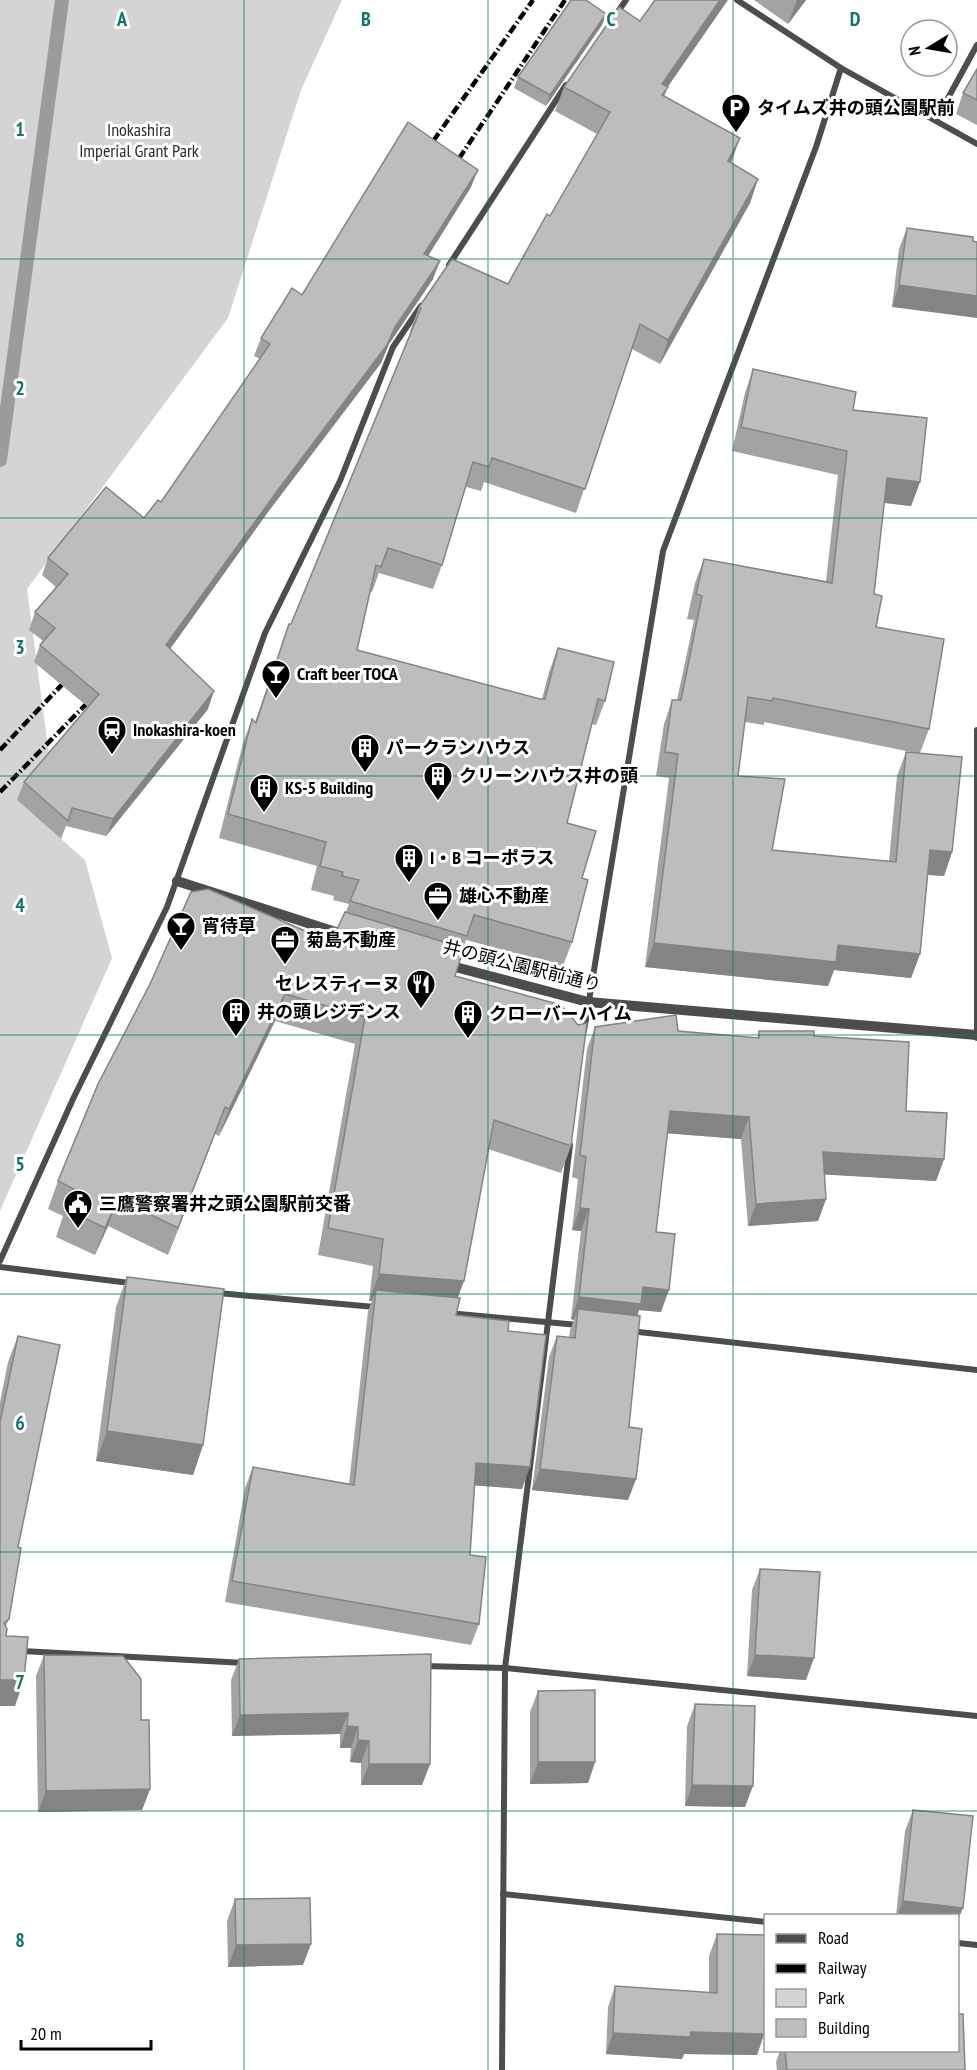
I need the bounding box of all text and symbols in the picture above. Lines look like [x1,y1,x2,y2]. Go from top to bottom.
text: A [116,6,128,32]
text: B [361,6,371,32]
text: C [606,6,616,32]
text: D [850,6,861,32]
north arrow [899,18,959,78]
text: N [904,45,925,57]
parking icon: タイムズ井の頭公園駅前 [720,92,752,134]
place label: タイムズ井の頭公園駅前 [757,96,955,119]
text: 1 [15,116,25,142]
park label: Inokashira Imperial Grant Park [79,118,199,162]
text: 2 [15,375,25,401]
text: 3 [15,634,25,660]
bar icon: Craft beer TOCA [260,658,292,700]
place label: Craft beer TOCA [297,662,399,685]
station icon: Inokashira-koen [96,714,128,756]
place label: Inokashira-koen [133,718,236,741]
building icon: パークランハウス [349,732,381,774]
place label: パークランハウス [386,736,530,759]
building icon: クリーンハウス井の頭 [422,760,454,802]
place label: クリーンハウス井の頭 [459,764,638,787]
building icon: KS-5 Building [248,772,280,814]
place label: KS-5 Building [285,776,373,799]
building icon: I・B コーポラス [393,842,425,884]
place label: I・B コーポラス [430,846,554,869]
office icon: 雄心不動産 [422,880,454,922]
place label: 雄心不動産 [459,884,549,907]
text: 4 [15,892,25,918]
bar icon: 宵待草 [165,910,197,952]
place label: 宵待草 [202,914,256,937]
office icon: 菊島不動産 [269,924,301,966]
place label: 菊島不動産 [306,928,396,951]
street label: 井の頭公園駅前通り [441,935,603,996]
restaurant icon: セレスティーヌ [405,968,437,1010]
place label: セレスティーヌ [275,972,400,995]
building icon: 井の頭レジデンス [220,996,252,1038]
building icon: クローバーハイム [452,998,484,1040]
place label: 井の頭レジデンス [257,1000,401,1023]
place label: クローバーハイム [489,1002,632,1025]
text: 5 [15,1151,25,1177]
public building icon: 三鷹警察署井之頭公園駅前交番 [62,1188,94,1230]
place label: 三鷹警察署井之頭公園駅前交番 [99,1192,351,1215]
text: 6 [15,1410,25,1436]
text: 7 [15,1669,25,1695]
legend [764,1914,959,2052]
text: Road [818,1926,849,1949]
text: 8 [15,1927,25,1953]
text: Railway [818,1956,867,1979]
text: Park [818,1986,845,2009]
scale bar [21,2013,152,2051]
text: Building [818,2016,870,2039]
text: 20 m [30,2022,62,2045]

